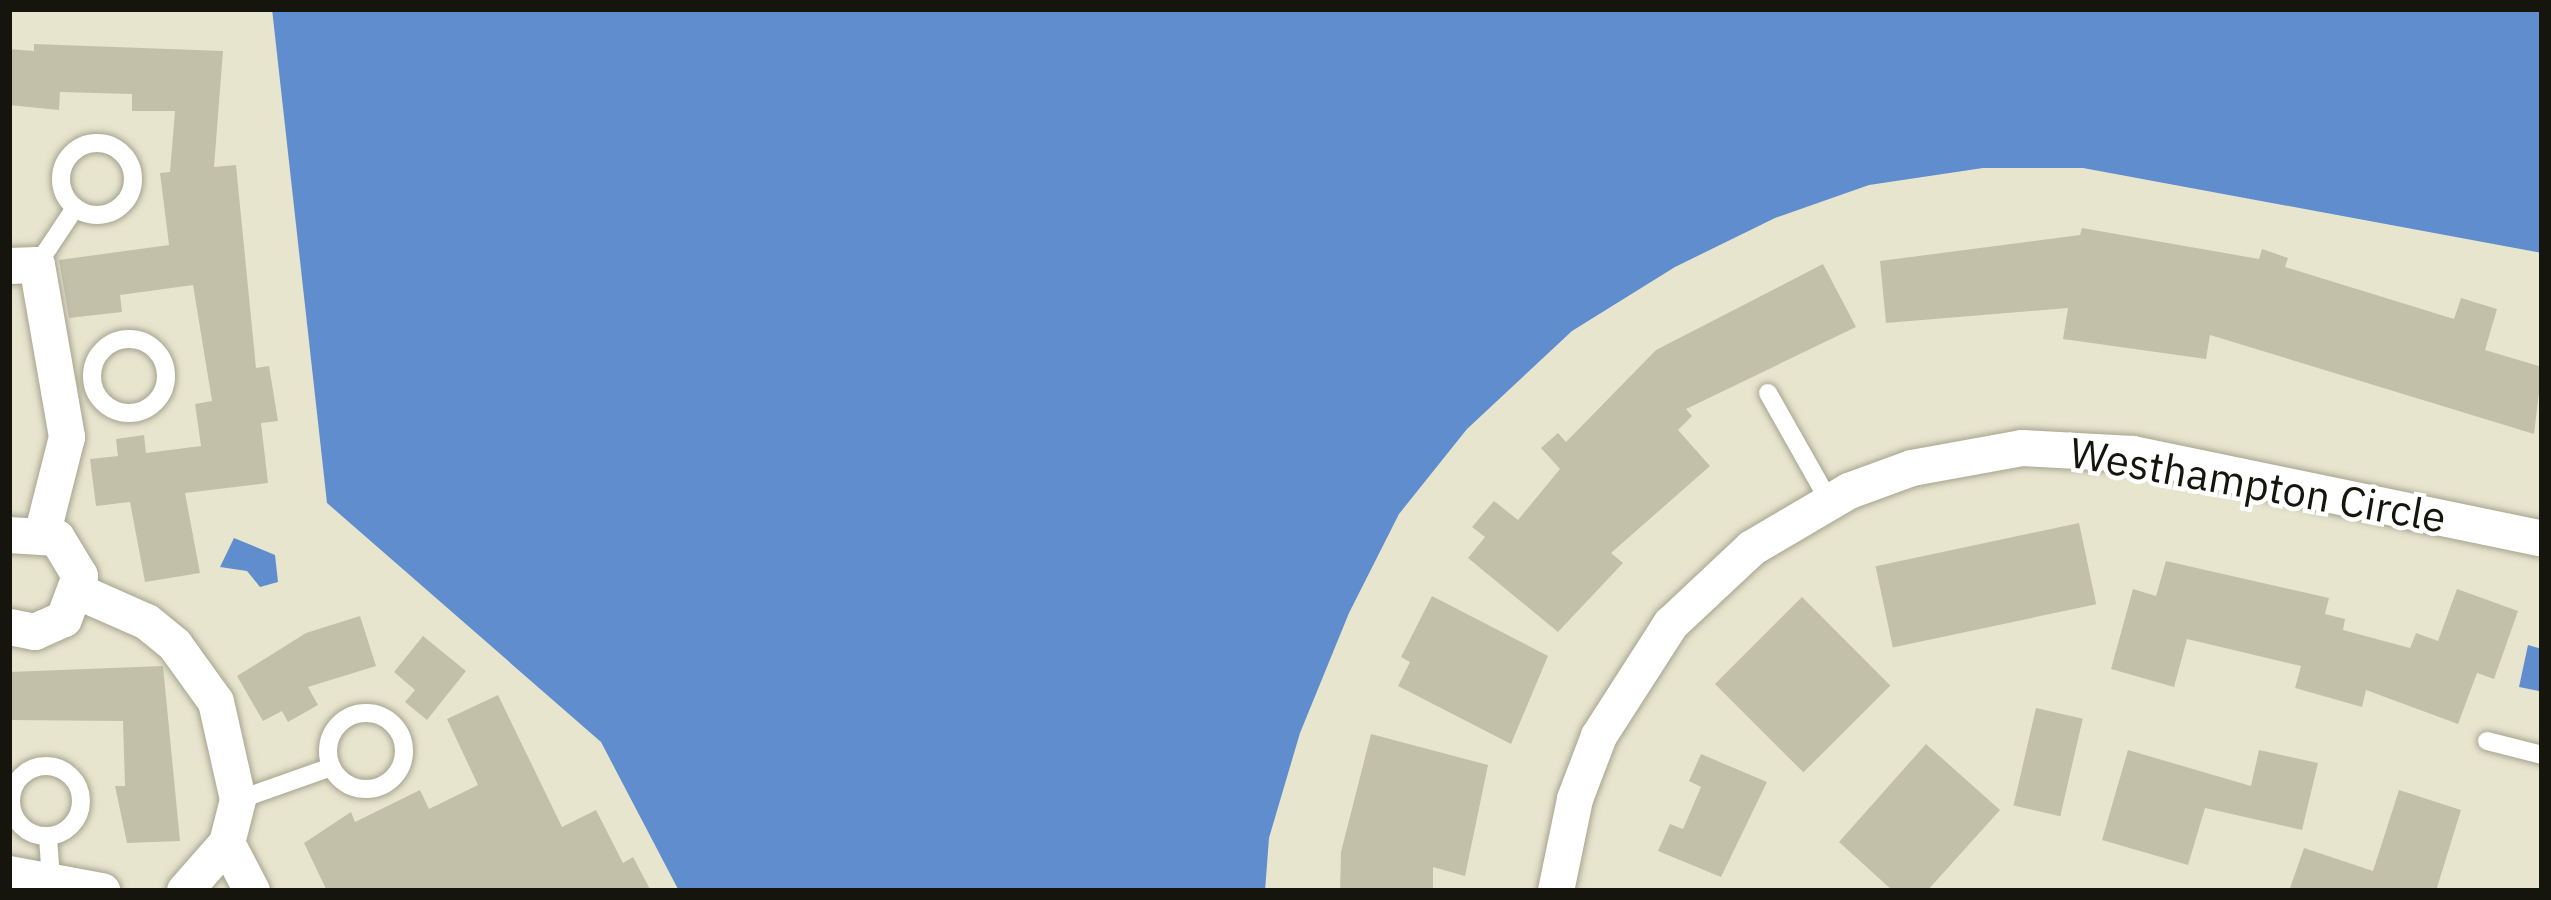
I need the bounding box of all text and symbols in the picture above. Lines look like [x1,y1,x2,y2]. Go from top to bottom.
street label: Westhampton Circle [2066,427,2450,543]

